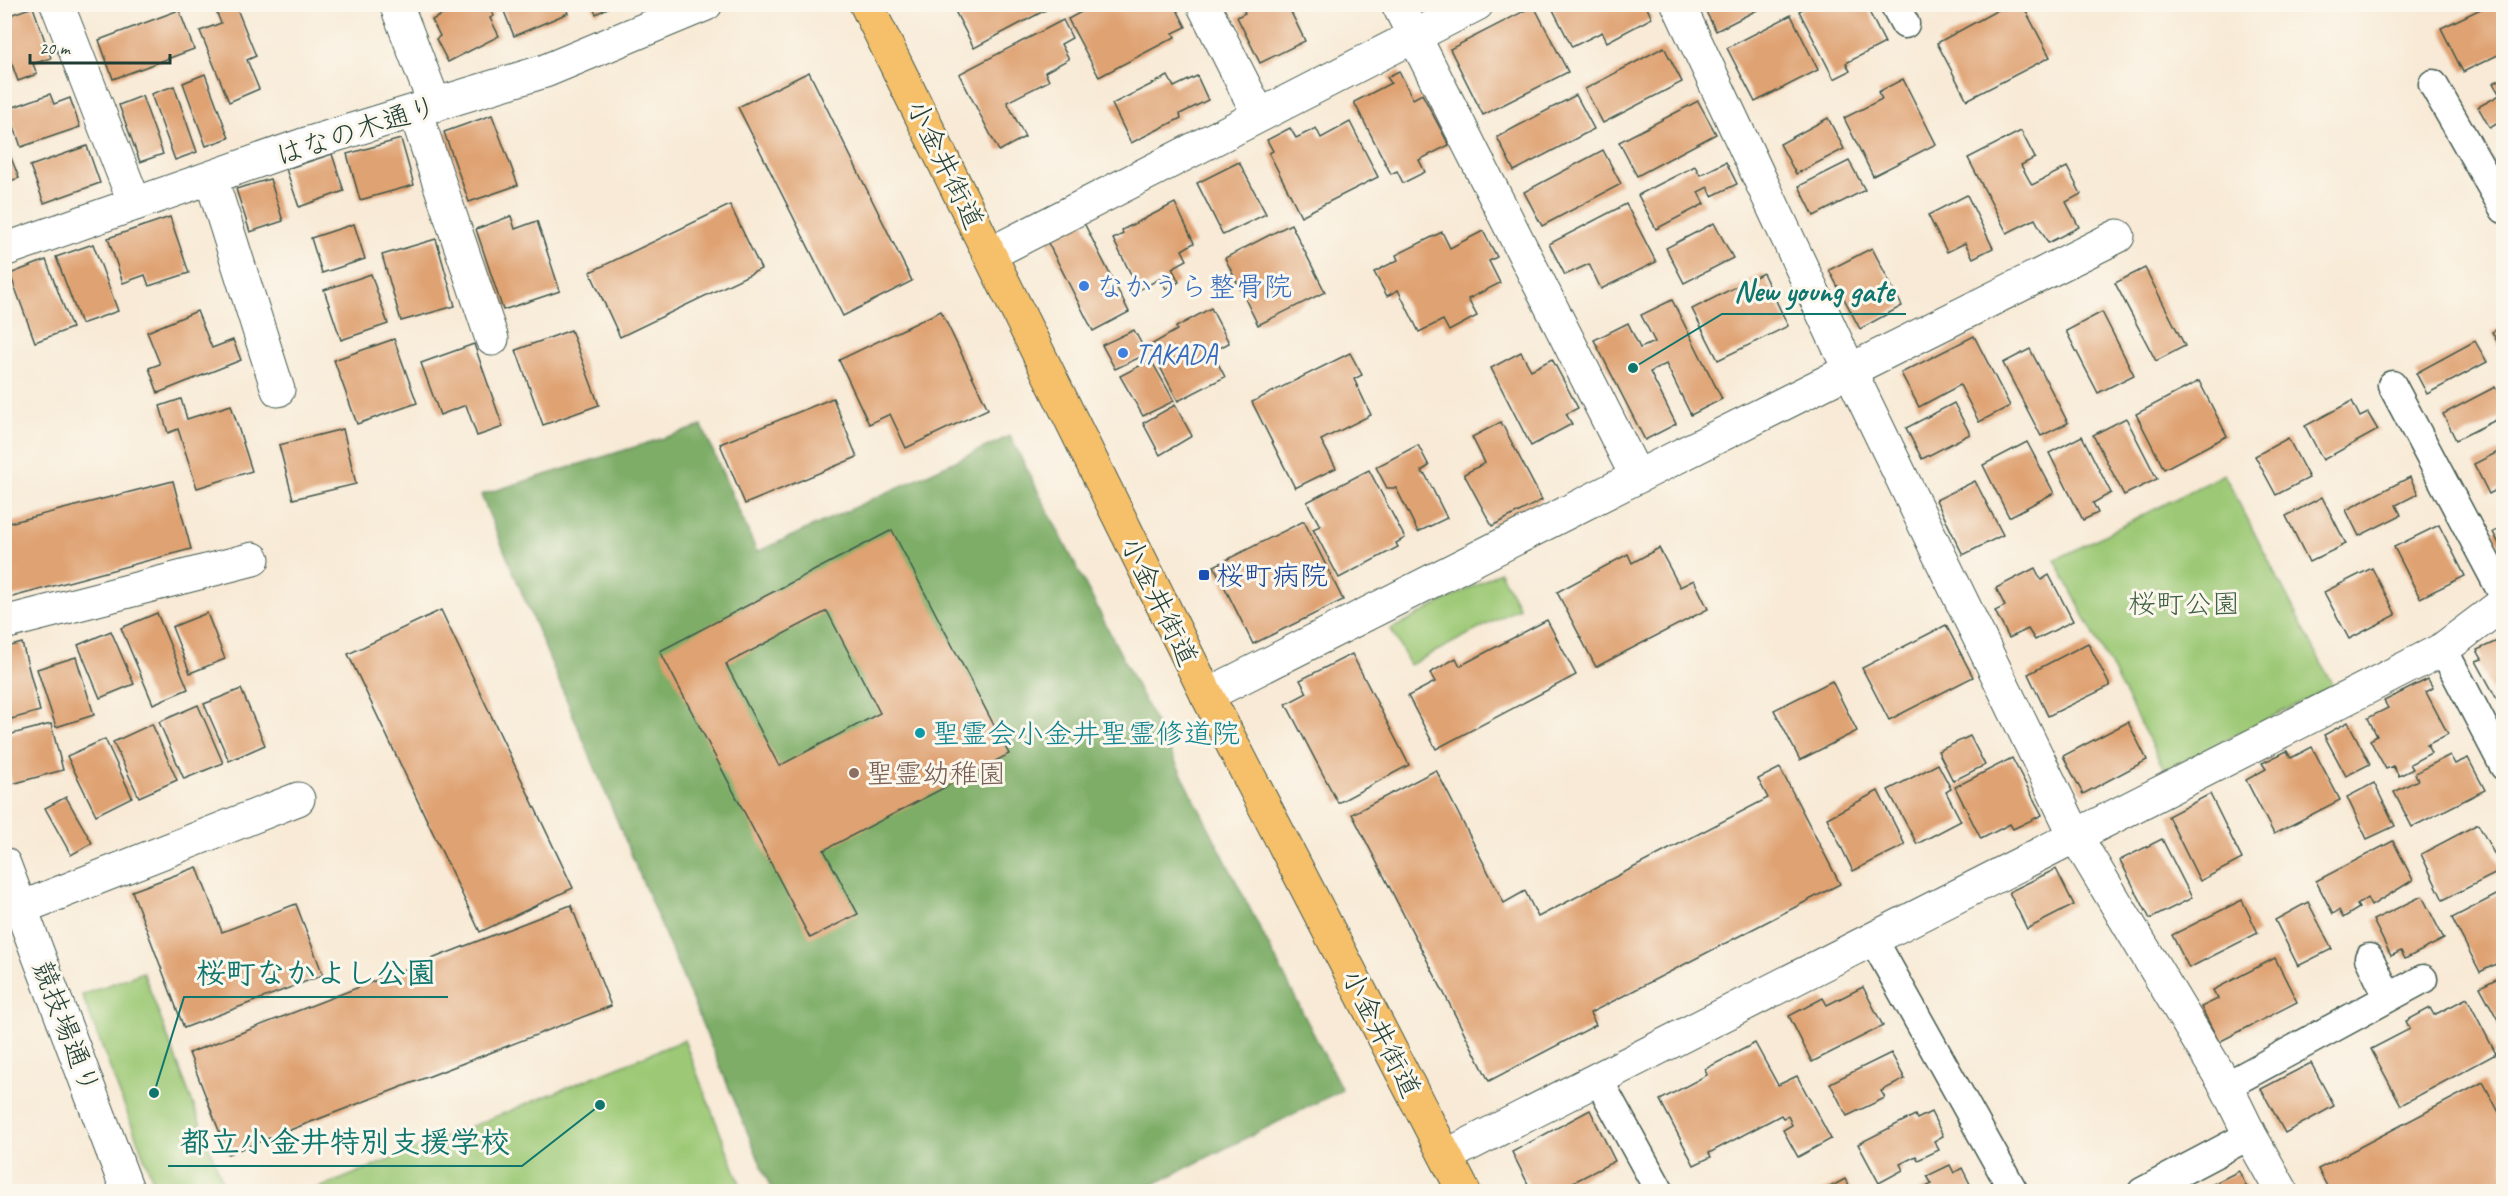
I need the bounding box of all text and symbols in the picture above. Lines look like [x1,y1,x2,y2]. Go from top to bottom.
scale bar [30,27,170,65]
text: 20 m [39,37,72,59]
street label: はなの木通り [271,88,441,173]
street label: 小金井街道 [899,94,992,235]
callout: New young gate [1722,266,1906,314]
place label: なかうら整骨院 [1096,269,1292,304]
text: New young gate [1734,272,1896,311]
marker: なかうら整骨院 [1077,279,1091,293]
place label: TAKADA [1135,336,1218,371]
marker: TAKADA [1116,346,1130,360]
street label: 小金井街道 [1113,531,1206,672]
place label: 桜町病院 [1216,558,1328,593]
marker: 桜町病院 [1197,568,1211,582]
park label: 桜町公園 [2128,586,2240,621]
place label: 聖霊会小金井聖霊修道院 [932,716,1240,751]
marker: 聖霊会小金井聖霊修道院 [913,726,927,740]
place label: 聖霊幼稚園 [866,756,1006,791]
marker: 聖霊幼稚園 [847,766,861,780]
callout: 桜町なかよし公園 [184,949,448,997]
text: 桜町なかよし公園 [196,954,436,992]
street label: 競技場通り [25,956,108,1099]
street label: 小金井街道 [1334,963,1429,1104]
callout: 都立小金井特別支援学校 [168,1118,522,1166]
text: 都立小金井特別支援学校 [180,1123,510,1161]

